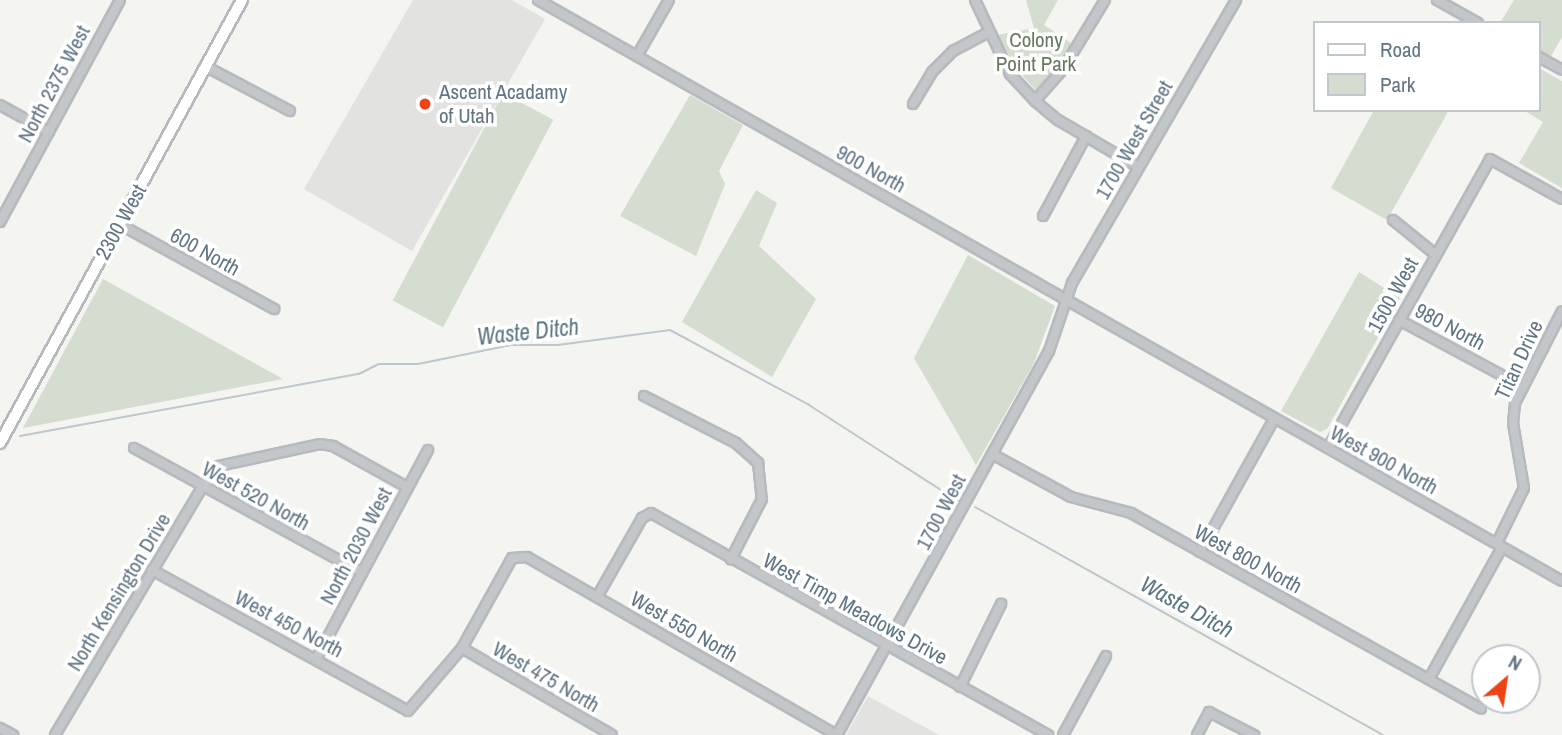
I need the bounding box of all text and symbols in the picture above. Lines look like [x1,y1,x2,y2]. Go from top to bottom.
street label: North 2375 West [13,21,95,147]
legend [1314,21,1541,112]
park label: Colony Point Park [996,27,1076,77]
text: Road [1380,35,1421,64]
text: Park [1380,70,1415,99]
street label: 1700 West Street [1090,76,1178,204]
place label: Ascent Acadamy of Utah [439,79,568,129]
marker: Ascent Acadamy of Utah [417,96,433,112]
street label: 900 North [832,140,910,198]
street label: 2300 West [90,180,152,264]
street label: 600 North [166,223,244,281]
street label: 1500 West [1362,253,1424,337]
street label: 980 North [1411,298,1489,356]
water label: Waste Ditch [476,313,580,351]
street label: Titan Drive [1490,316,1548,404]
street label: West 900 North [1326,420,1442,500]
street label: West 520 North [198,456,314,536]
street label: 1700 West [911,470,971,554]
street label: North 2030 West [315,483,397,609]
street label: North Kensington Drive [62,508,176,676]
street label: West 800 North [1190,519,1306,599]
street label: West Timp Meadows Drive [758,548,952,670]
water label: Waste Ditch [1136,570,1238,644]
street label: West 450 North [230,585,348,663]
street label: West 550 North [626,586,742,668]
street label: West 475 North [488,636,604,718]
north arrow [1471,644,1541,714]
text: N [1504,648,1526,676]

